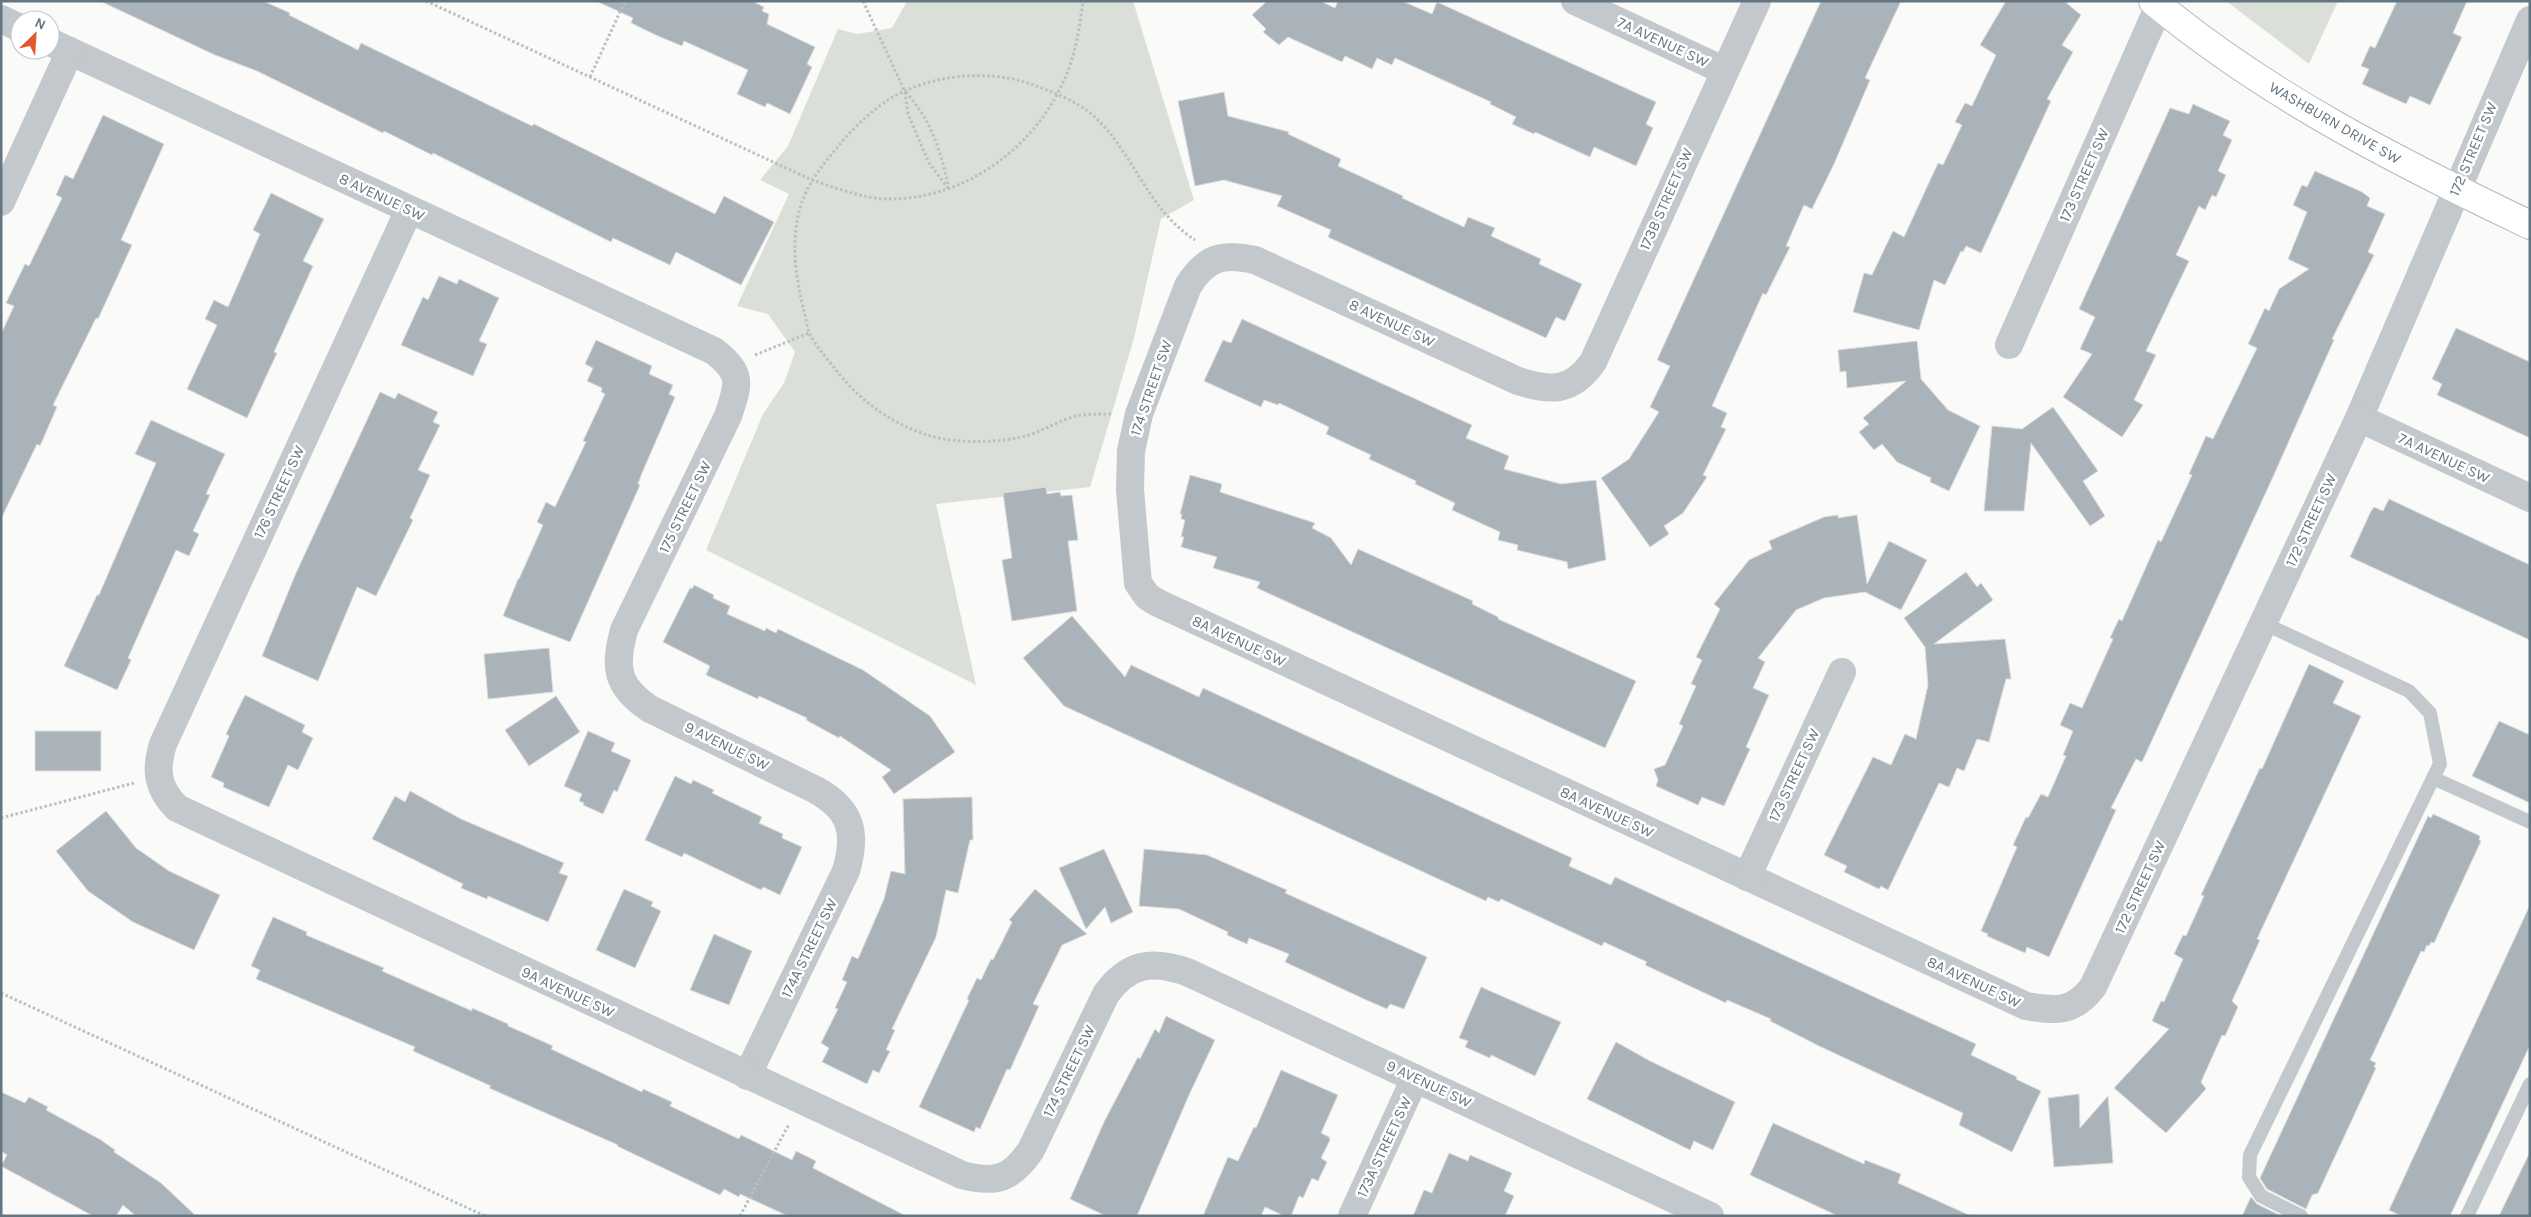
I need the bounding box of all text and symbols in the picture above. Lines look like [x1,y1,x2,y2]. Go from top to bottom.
north arrow [10,10,60,60]
street label: 7A AVENUE SW [1614,13,1712,71]
text: N [32,14,48,33]
street label: WASHBURN DRIVE SW [2266,78,2405,168]
street label: 172 STREET SW [2445,99,2501,199]
street label: 173 STREET SW [2055,125,2113,225]
street label: 173B STREET SW [1635,145,1697,253]
street label: 8 AVENUE SW [336,169,428,225]
street label: 8 AVENUE SW [1346,295,1438,351]
street label: 174 STREET SW [1126,337,1176,438]
street label: 7A AVENUE SW [2395,429,2493,487]
street label: 176 STREET SW [250,442,309,541]
street label: 175 STREET SW [655,457,715,556]
street label: 172 STREET SW [2282,470,2341,569]
street label: 8A AVENUE SW [1189,612,1289,671]
street label: 9 AVENUE SW [682,718,773,774]
street label: 173 STREET SW [1765,725,1824,824]
street label: 8A AVENUE SW [1557,783,1657,842]
street label: 172 STREET SW [2111,837,2170,936]
street label: 174A STREET SW [777,895,841,1001]
street label: 8A AVENUE SW [1924,953,2024,1012]
street label: 9A AVENUE SW [519,963,618,1022]
street label: 174 STREET SW [1039,1022,1099,1120]
street label: 9 AVENUE SW [1384,1056,1475,1112]
street label: 173A STREET SW [1353,1093,1415,1200]

